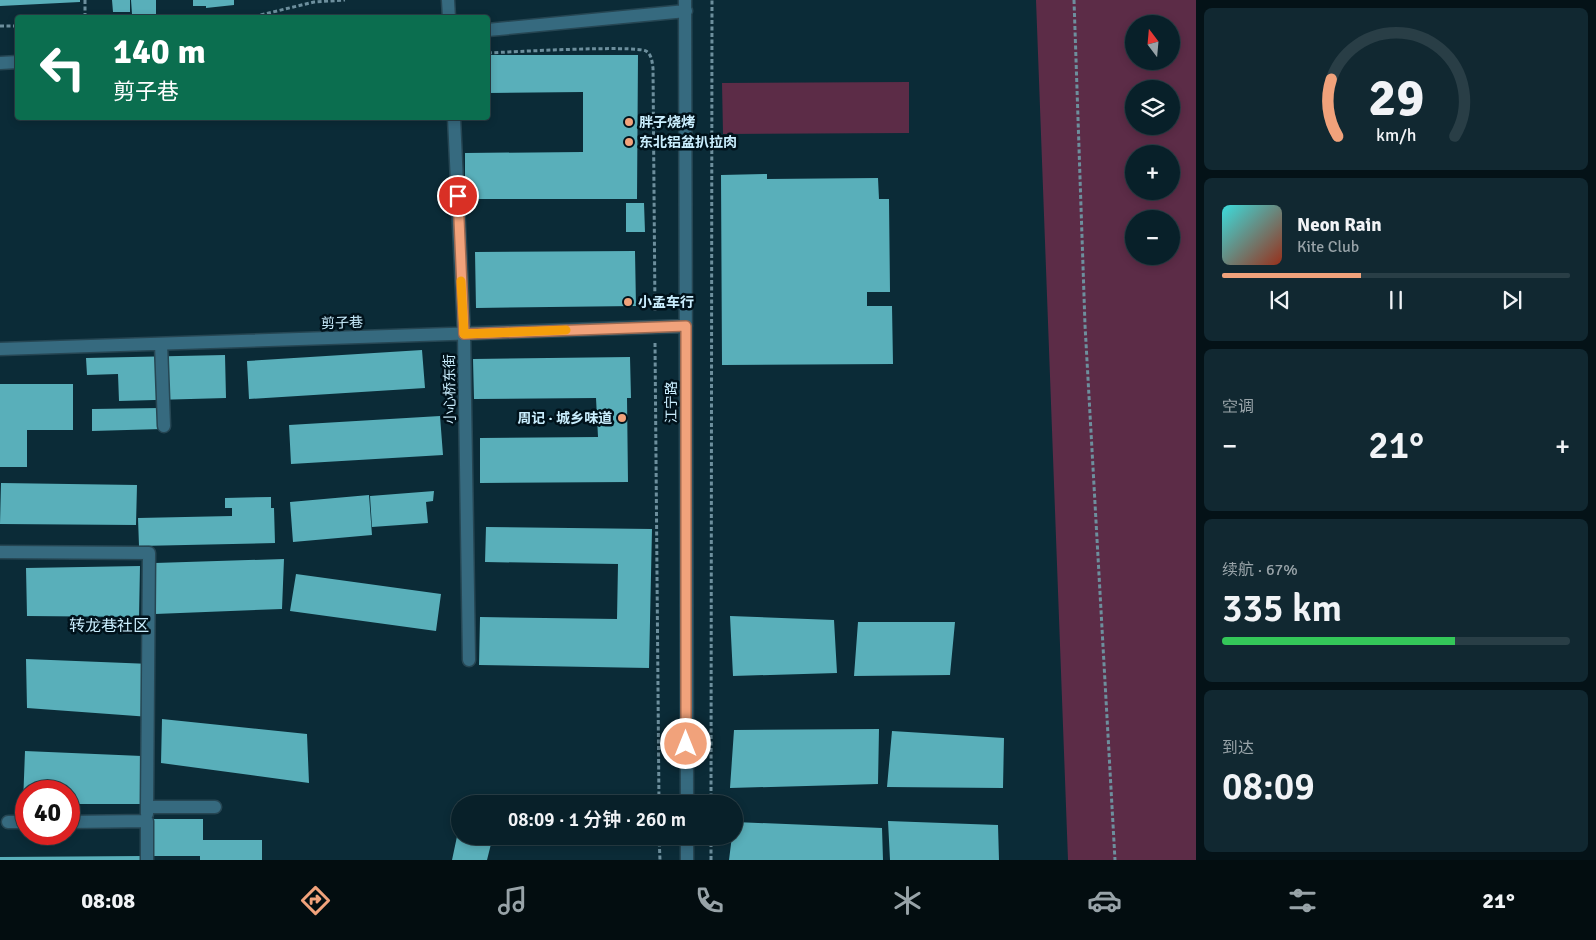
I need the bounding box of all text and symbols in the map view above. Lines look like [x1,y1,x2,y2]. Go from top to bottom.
north arrow [1125,15,1180,70]
map controls [1125,15,1180,265]
text: 140 m [113,30,206,73]
icon: left [30,35,95,100]
text: 29 [1368,66,1424,130]
text: 剪子巷 [113,78,179,105]
button: layers [1125,80,1180,135]
place label: 胖子烧烤 [639,114,695,131]
marker: 胖子烧烤 [623,116,635,128]
text: km/h [1376,124,1416,146]
place label: 东北铝盆扒拉肉 [639,134,737,151]
marker: 东北铝盆扒拉肉 [623,136,635,148]
button: + [1125,145,1180,200]
pin [437,175,479,217]
icon: arrive [444,182,472,210]
button: − [1125,210,1180,265]
text: Neon Rain [1297,213,1382,237]
text: Kite Club [1297,237,1359,257]
icon: previous [1266,286,1294,314]
icon: pause [1382,286,1410,314]
icon: next [1498,286,1526,314]
place label: 小孟车行 [638,294,694,311]
marker: 小孟车行 [622,296,634,308]
street label: 剪子巷 [321,314,363,332]
street label: 小心桥东街 [441,354,459,424]
street label: 江宁路 [663,381,680,423]
text: 空调 [1222,397,1254,417]
place label: 周记 · 城乡味道 [517,410,612,427]
marker: 周记 · 城乡味道 [616,412,628,424]
text: 21° [1368,422,1424,469]
text: − [1222,429,1237,463]
text: + [1555,429,1570,463]
text: 续航 · 67% [1222,560,1298,580]
text: 335 km [1222,585,1342,632]
district label: 转龙巷社区 [69,616,149,636]
position arrow [659,717,711,769]
text: 到达 [1222,738,1254,758]
text: 08:09 [1222,763,1315,810]
speed limit sign: 40 [15,780,80,845]
text: 08:09 · 1 分钟 · 260 m [508,808,686,832]
icon: directions [298,883,333,918]
icon: music [495,883,530,918]
icon: phone [692,883,727,918]
icon: climate [890,883,925,918]
icon: car [1087,883,1122,918]
icon: filters [1285,883,1320,918]
text: 08:08 [81,887,135,914]
text: 21° [1482,887,1515,914]

